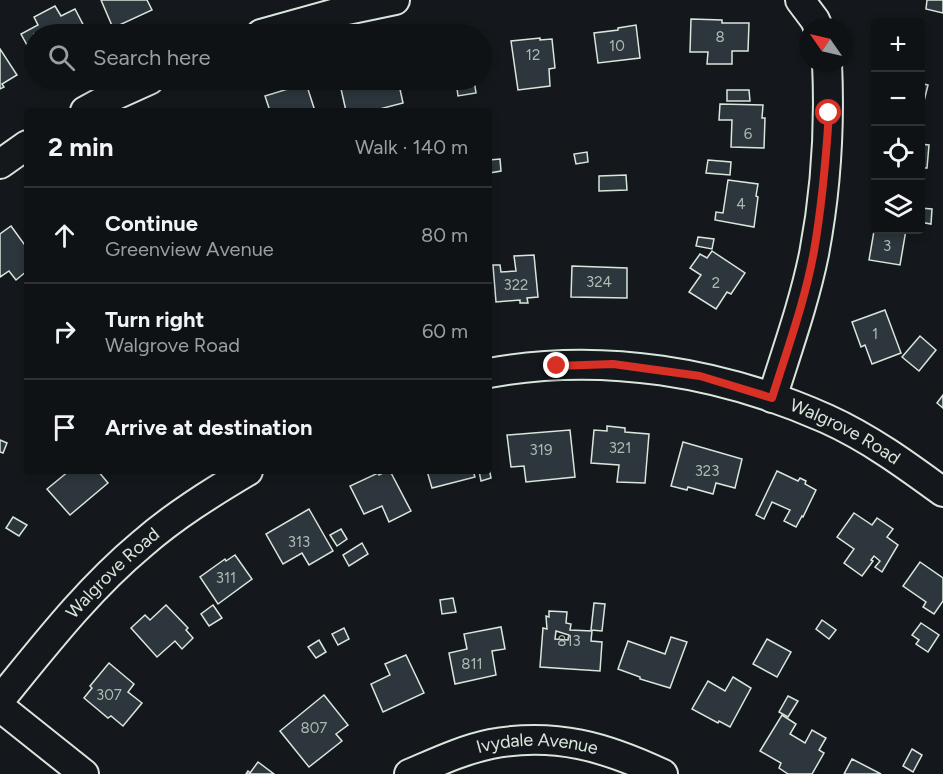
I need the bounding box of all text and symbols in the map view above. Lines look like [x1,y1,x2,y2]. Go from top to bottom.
north arrow [799,18,853,72]
map controls [871,18,925,234]
button: + [871,18,925,72]
search box [24,24,492,90]
house number: 8 [715,28,725,46]
house number: 10 [609,37,625,55]
icon: search [45,41,78,74]
text: Search here [93,44,211,71]
house number: 12 [526,46,540,64]
button: − [871,72,925,126]
route start [815,99,841,125]
house number: 6 [744,125,753,143]
button: locate [871,126,925,180]
text: 2 min [48,131,114,163]
text: Walk · 140 m [355,135,468,159]
button: layers [871,180,925,234]
house number: 4 [736,195,746,213]
text: Continue [105,210,198,237]
icon: ahead [48,219,81,252]
text: 80 m [421,223,468,247]
text: Greenview Avenue [105,237,274,261]
house number: 3 [883,237,891,255]
house number: 324 [586,273,612,291]
house number: 2 [712,274,720,292]
house number: 322 [504,276,528,294]
text: Turn right [105,306,204,333]
icon: right [48,315,81,348]
text: 60 m [422,319,468,343]
house number: 1 [872,325,878,343]
text: Walgrove Road [105,333,240,357]
route end [543,352,569,378]
street label: Walgrove Road [787,394,905,469]
icon: arrive [48,411,81,444]
text: Arrive at destination [105,414,313,441]
house number: 321 [609,439,631,457]
house number: 319 [530,441,552,459]
house number: 323 [695,462,719,480]
street label: Walgrove Road [61,523,164,623]
house number: 313 [288,533,310,551]
house number: 311 [216,569,236,587]
house number: 813 [557,632,581,650]
house number: 811 [461,655,483,673]
house number: 307 [96,686,122,704]
house number: 807 [301,719,327,737]
street label: Ivydale Avenue [474,729,601,759]

